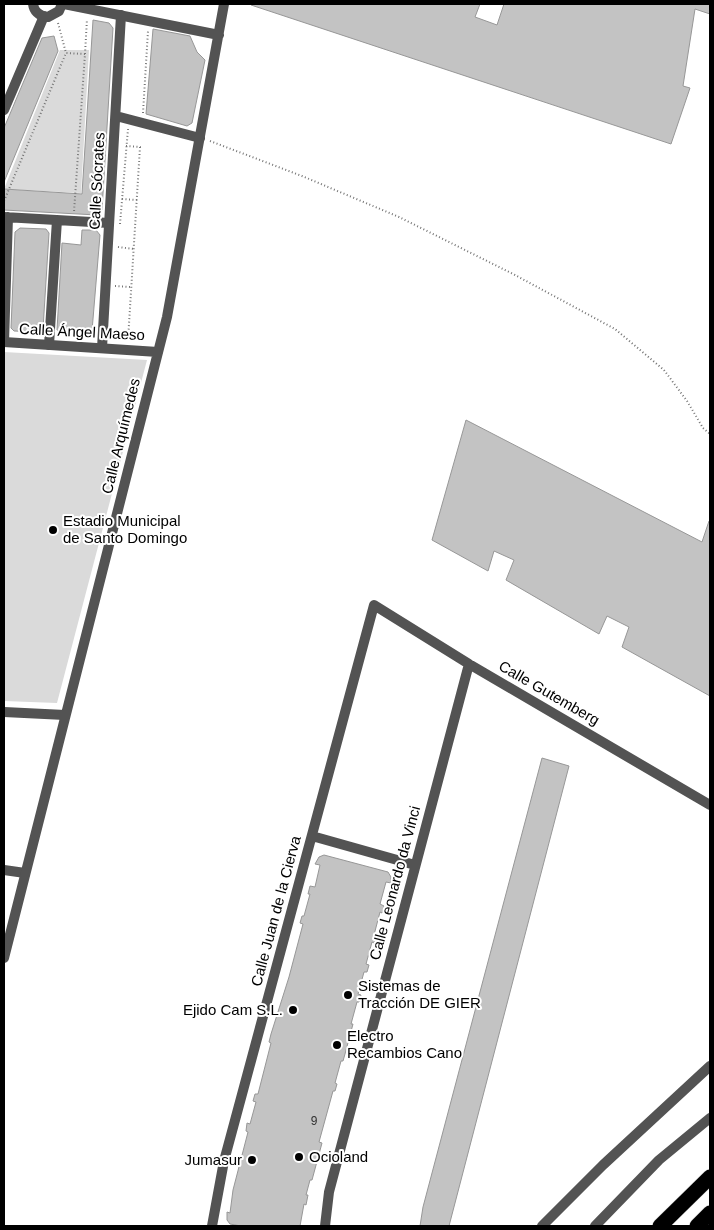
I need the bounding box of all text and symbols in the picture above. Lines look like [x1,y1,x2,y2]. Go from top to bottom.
street label: Calle Sócrates [85,132,108,230]
street label: Calle Ángel Maeso [19,320,145,343]
street label: Calle Arquímedes [98,376,143,495]
place label: Estadio Municipal de Santo Domingo [63,512,187,546]
marker: Estadio Municipal de Santo Domingo [47,524,59,536]
street label: Calle Gutemberg [496,657,603,728]
street label: Calle Leonardo da Vinci [366,804,423,962]
street label: Calle Juan de la Cierva [247,833,304,988]
place label: Sistemas de Tracción DE GIER [358,977,481,1011]
marker: Sistemas de Tracción DE GIER [342,989,354,1001]
place label: Ejido Cam S.L. [183,1001,283,1018]
marker: Ejido Cam S.L. [287,1004,299,1016]
place label: Electro Recambios Cano [347,1027,462,1061]
marker: Electro Recambios Cano [331,1039,343,1051]
house number: 9 [311,1114,318,1128]
place label: Ocioland [309,1148,368,1165]
place label: Jumasur [184,1151,242,1168]
marker: Ocioland [293,1151,305,1163]
marker: Jumasur [246,1154,258,1166]

